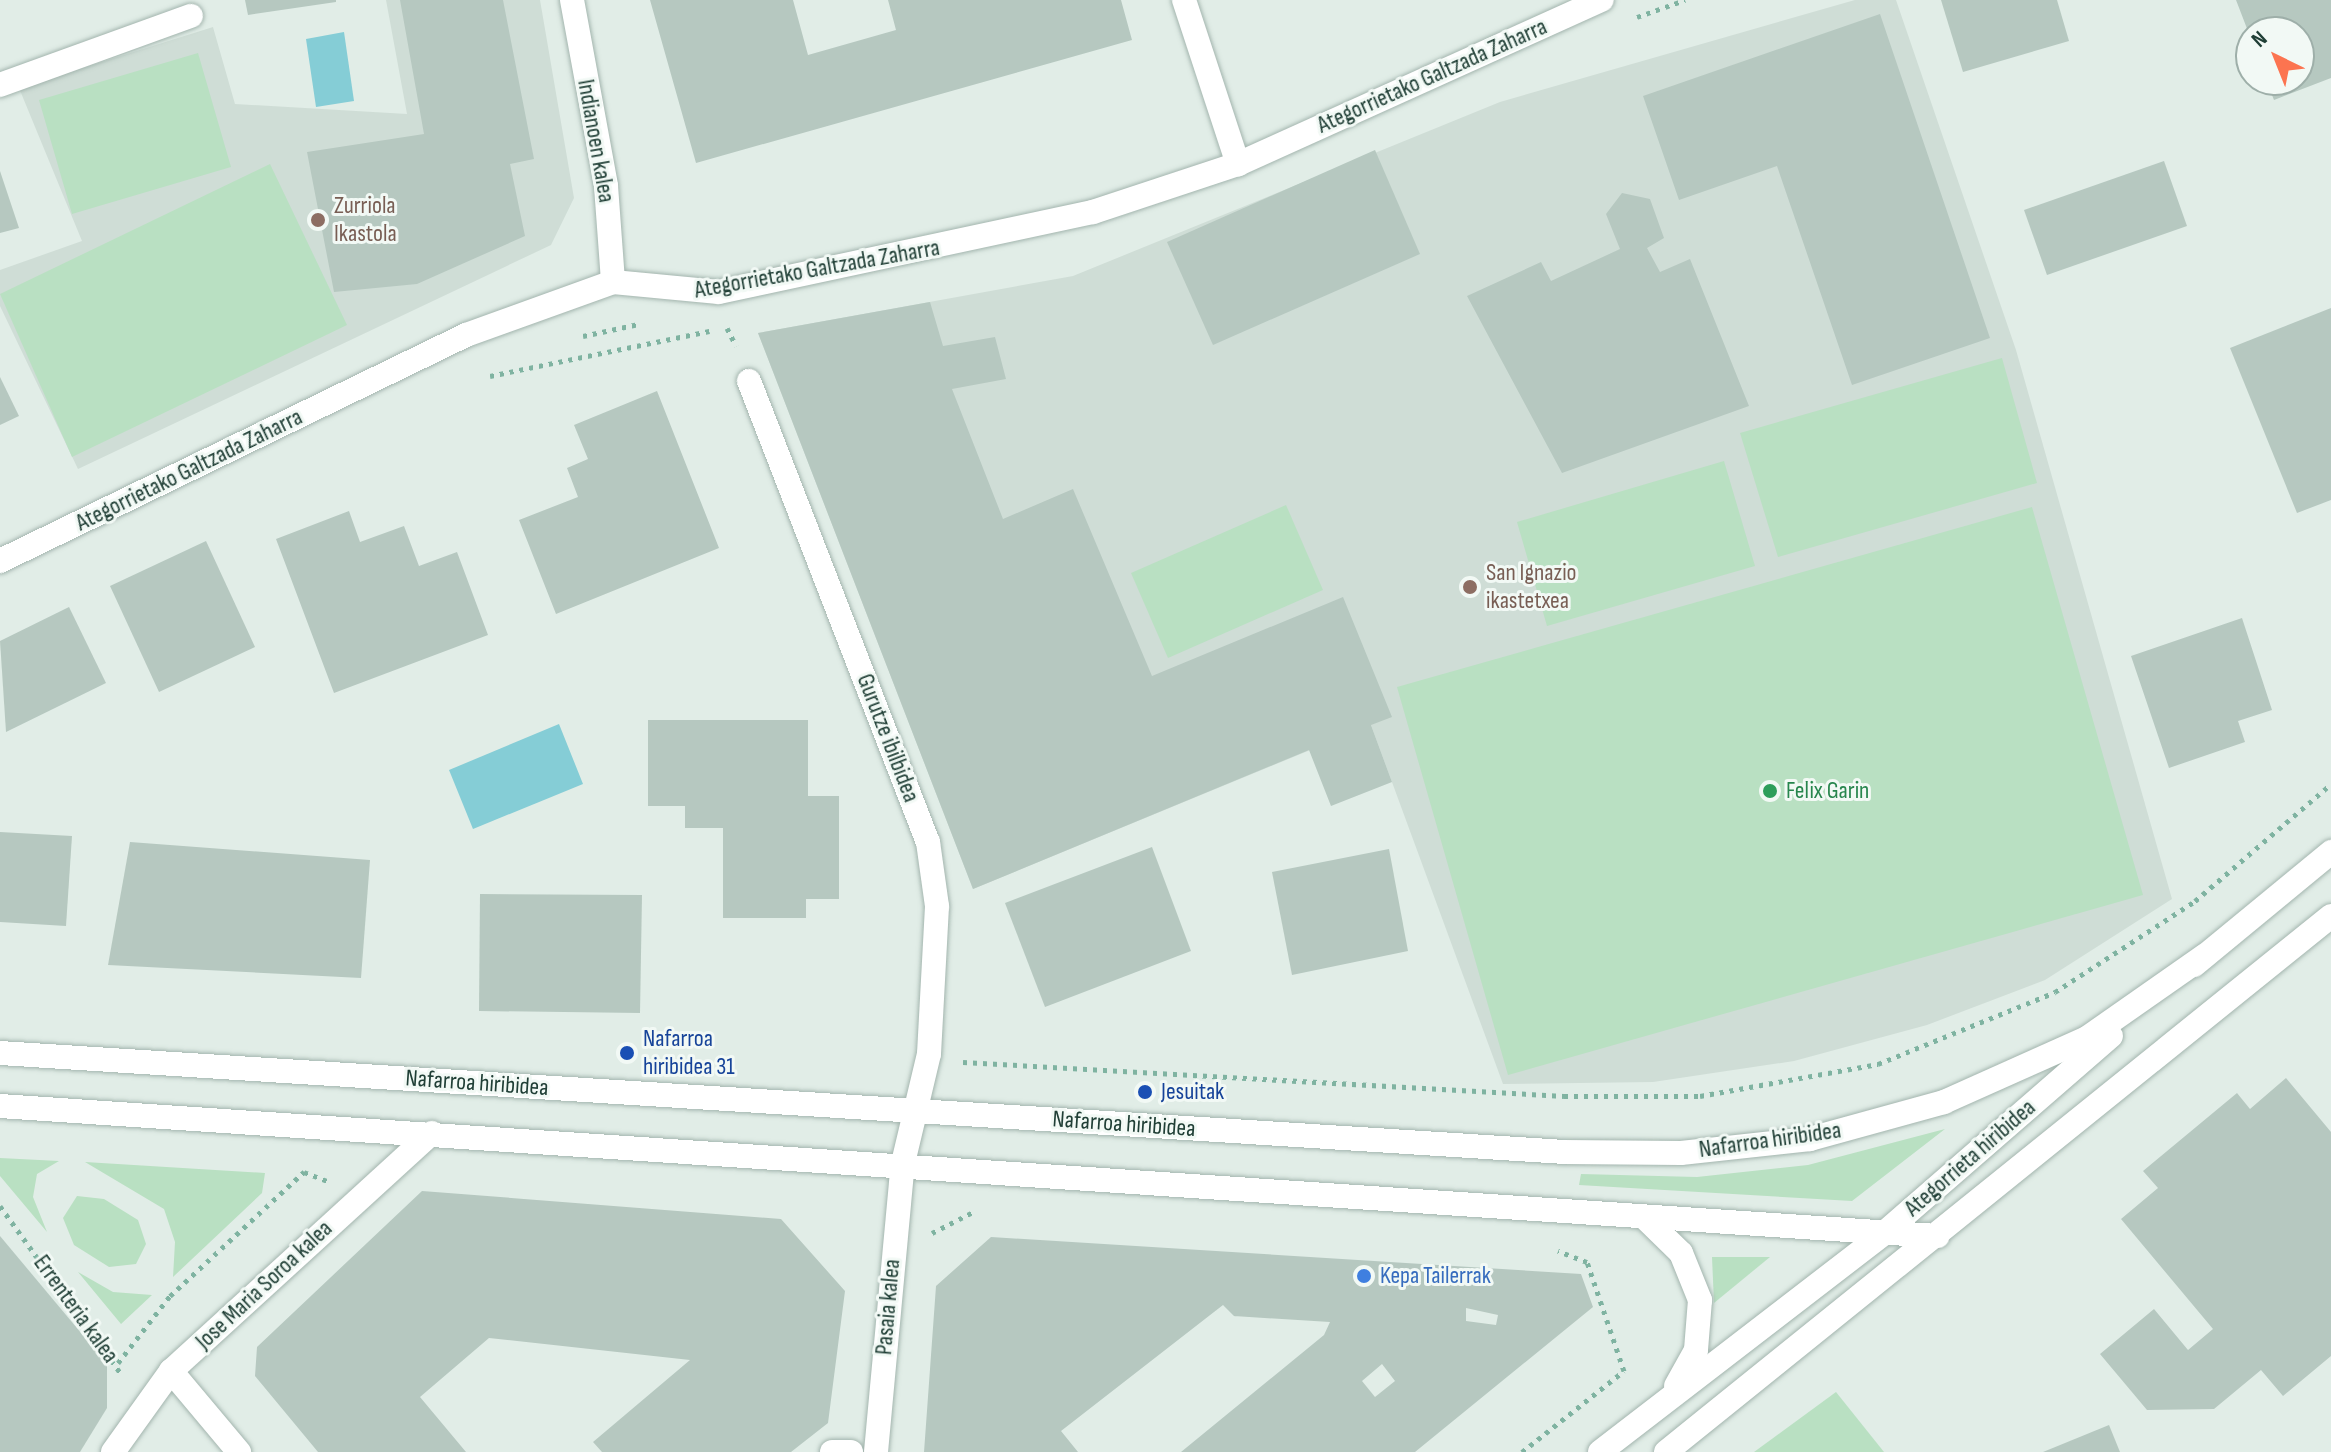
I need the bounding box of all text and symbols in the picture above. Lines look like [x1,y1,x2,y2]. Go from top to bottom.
street label: Ategorrietako Galtzada Zaharra [1313,12,1551,140]
north arrow [2235,16,2315,96]
text: N [2246,26,2273,53]
street label: Indianoen kalea [571,77,621,205]
place label: Zurriola Ikastola [334,192,397,248]
marker: Zurriola Ikastola [309,211,327,229]
street label: Ategorrietako Galtzada Zaharra [692,233,942,305]
street label: Ategorrietako Galtzada Zaharra [71,403,307,537]
place label: San Ignazio ikastetxea [1486,559,1577,615]
marker: San Ignazio ikastetxea [1461,578,1479,596]
street label: Gurutze ibilbidea [850,670,926,806]
place label: Felix Garin [1786,777,1869,805]
marker: Felix Garin [1761,782,1779,800]
place label: Nafarroa hiribidea 31 [643,1025,735,1081]
marker: Nafarroa hiribidea 31 [618,1044,636,1062]
street label: Nafarroa hiribidea [405,1064,549,1102]
place label: Jesuitak [1161,1078,1224,1106]
marker: Jesuitak [1136,1083,1154,1101]
street label: Ategorrieta hiribidea [1899,1093,2041,1223]
street label: Nafarroa hiribidea [1052,1105,1196,1143]
street label: Nafarroa hiribidea [1697,1116,1843,1164]
street label: Jose Maria Soroa kalea [190,1214,338,1356]
street label: Errenteria kalea [27,1249,125,1369]
street label: Pasaia kalea [869,1258,907,1356]
place label: Kepa Tailerrak [1380,1262,1491,1290]
marker: Kepa Tailerrak [1355,1267,1373,1285]

